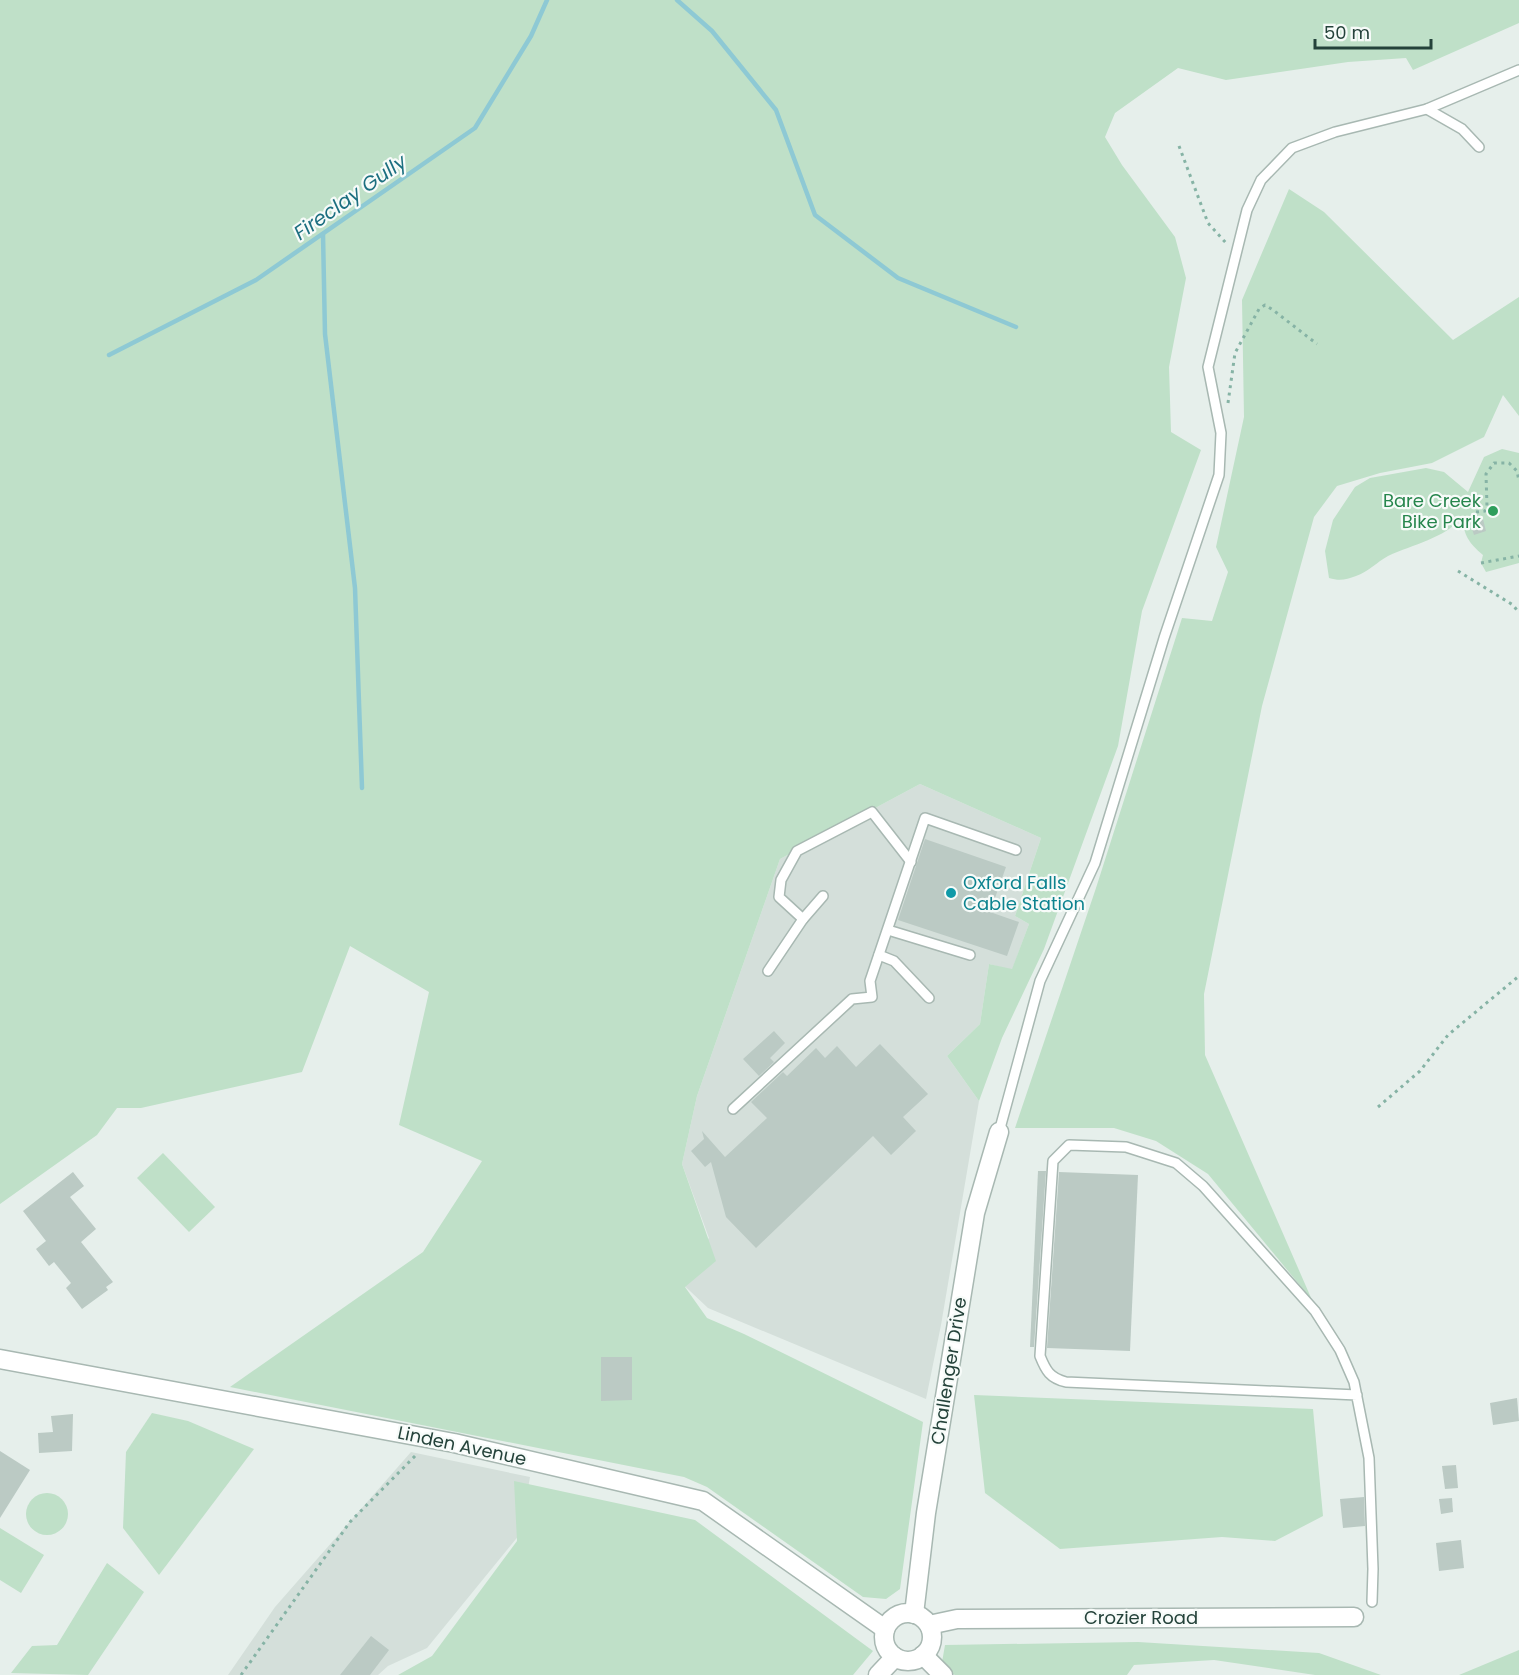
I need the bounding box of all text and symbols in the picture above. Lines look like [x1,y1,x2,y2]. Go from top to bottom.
scale bar [1315,12,1430,50]
text: 50 m [1324,20,1370,45]
water label: Fireclay Gully [288,147,413,246]
place label: Bare Creek Bike Park [1383,488,1482,534]
marker: Bare Creek Bike Park [1486,504,1500,518]
place label: Oxford Falls Cable Station [963,870,1085,916]
marker: Oxford Falls Cable Station [944,886,958,900]
street label: Challenger Drive [924,1295,973,1447]
street label: Linden Avenue [395,1420,529,1471]
street label: Crozier Road [1084,1605,1198,1630]

